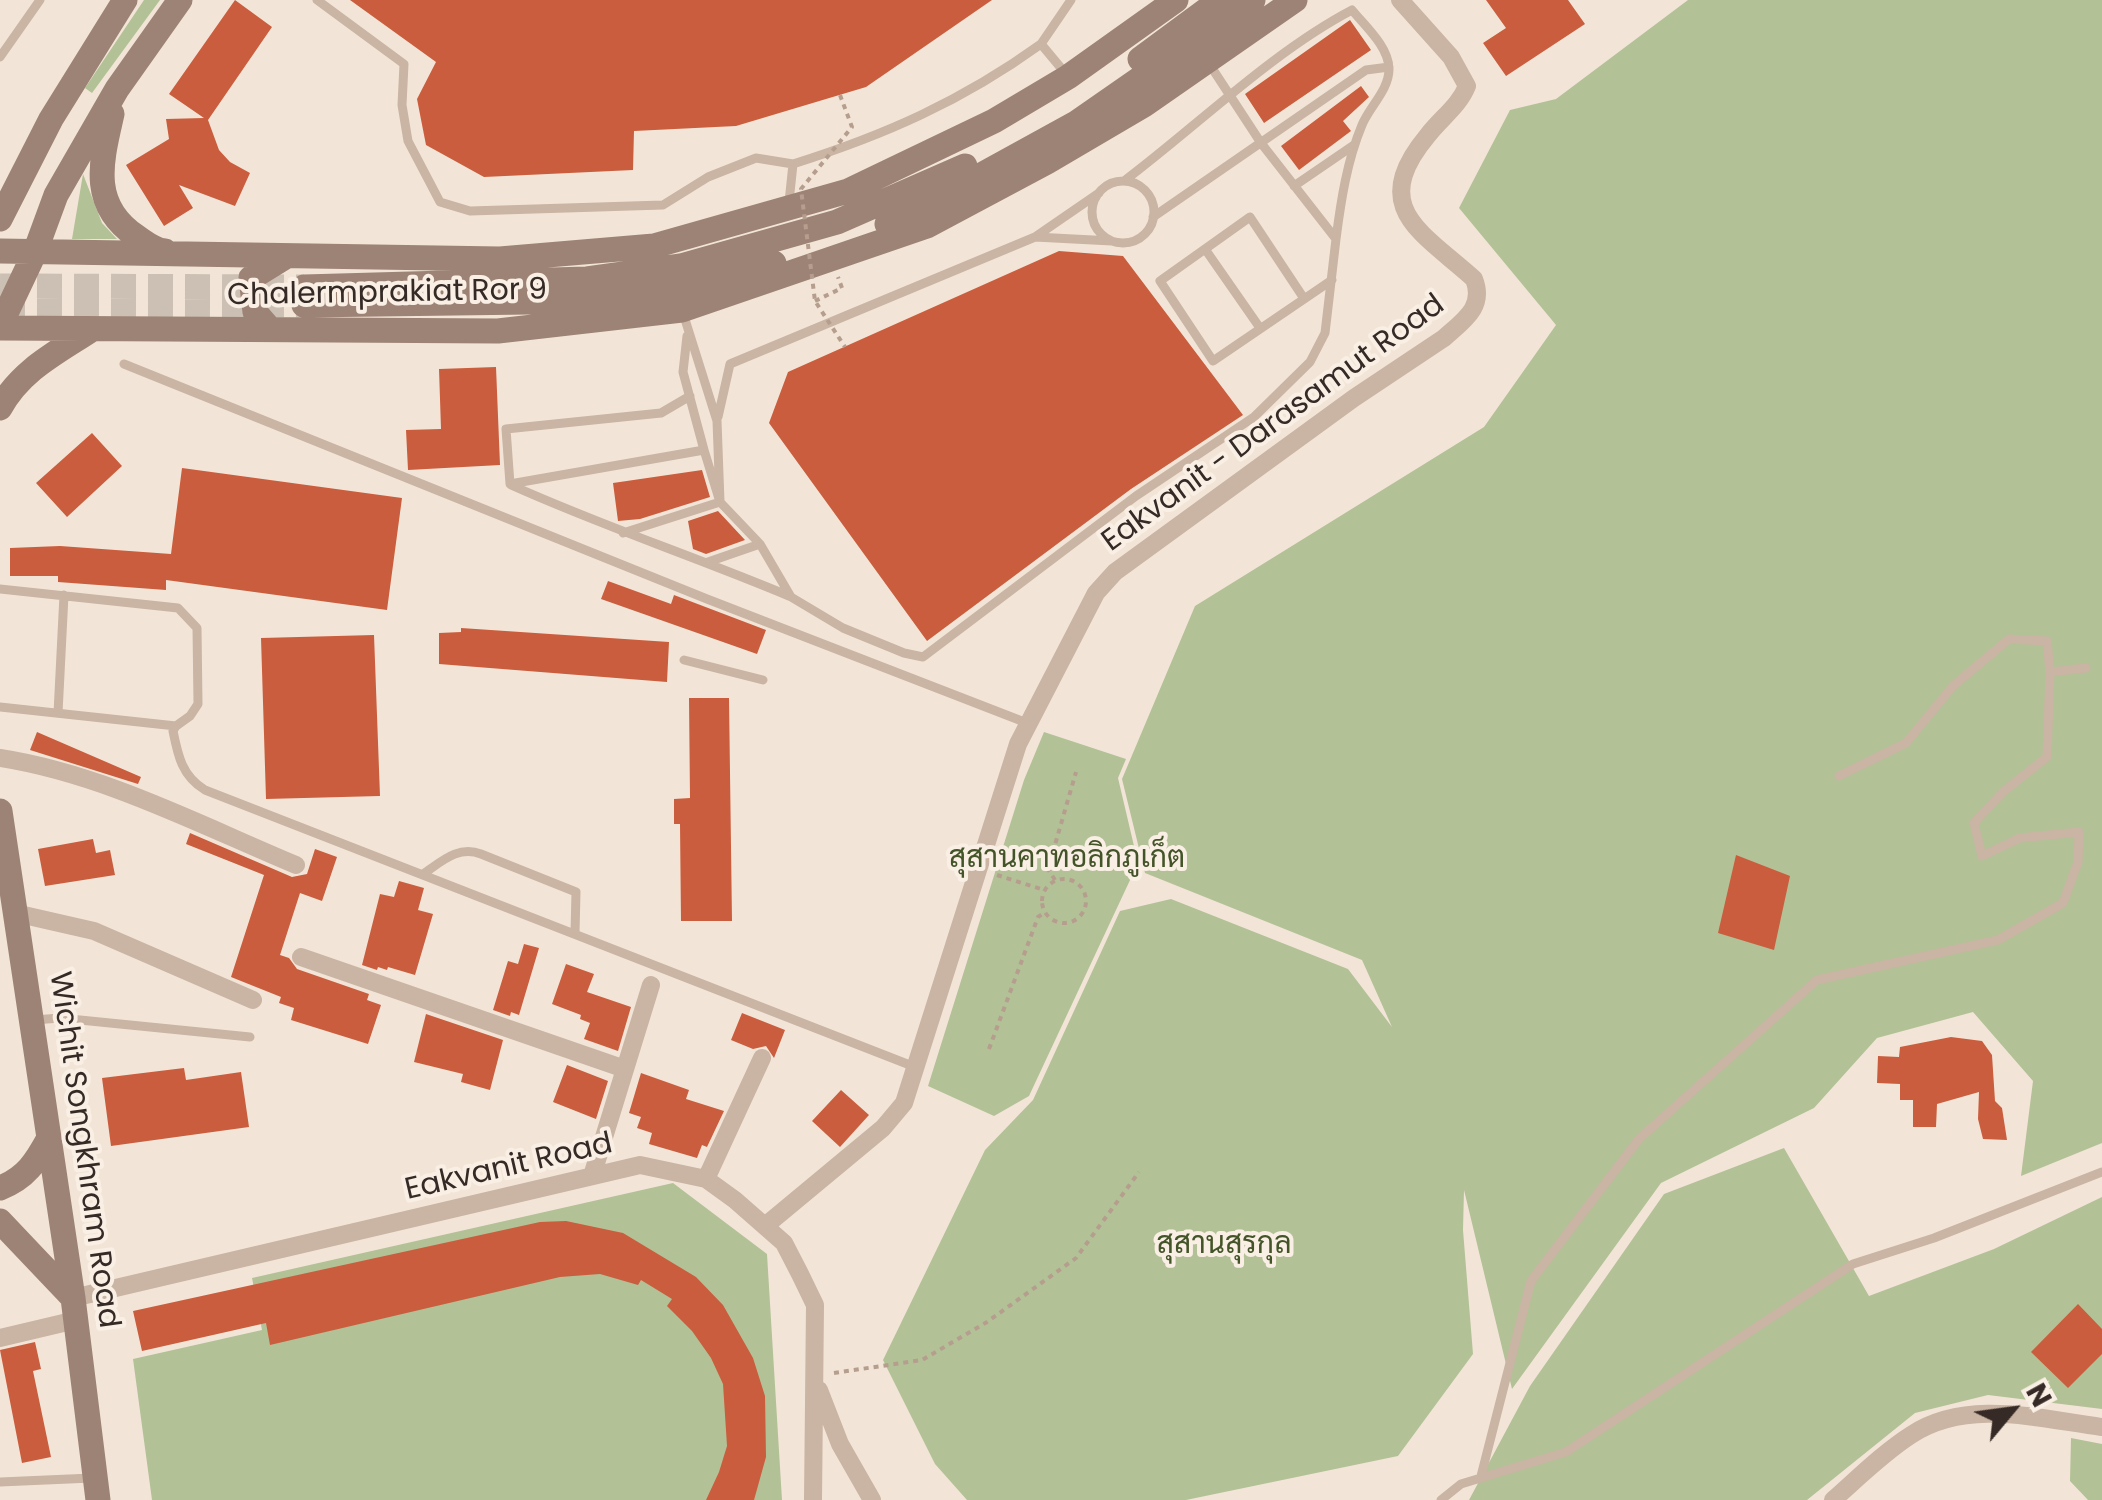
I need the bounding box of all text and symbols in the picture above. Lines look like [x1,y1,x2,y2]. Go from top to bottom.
street label: Chalermprakiat Ror 9 [227,273,547,315]
street label: Eakvanit - Darasamut Road [1096,288,1452,560]
park label: สุสานคาทอลิกภูเก็ต [949,841,1185,877]
street label: Wichit Songkhram Road [40,969,126,1331]
street label: Eakvanit Road [402,1127,616,1209]
park label: สุสานสุรกุล [1156,1227,1292,1263]
north arrow [1962,1360,2062,1460]
text: N [2017,1377,2061,1414]

